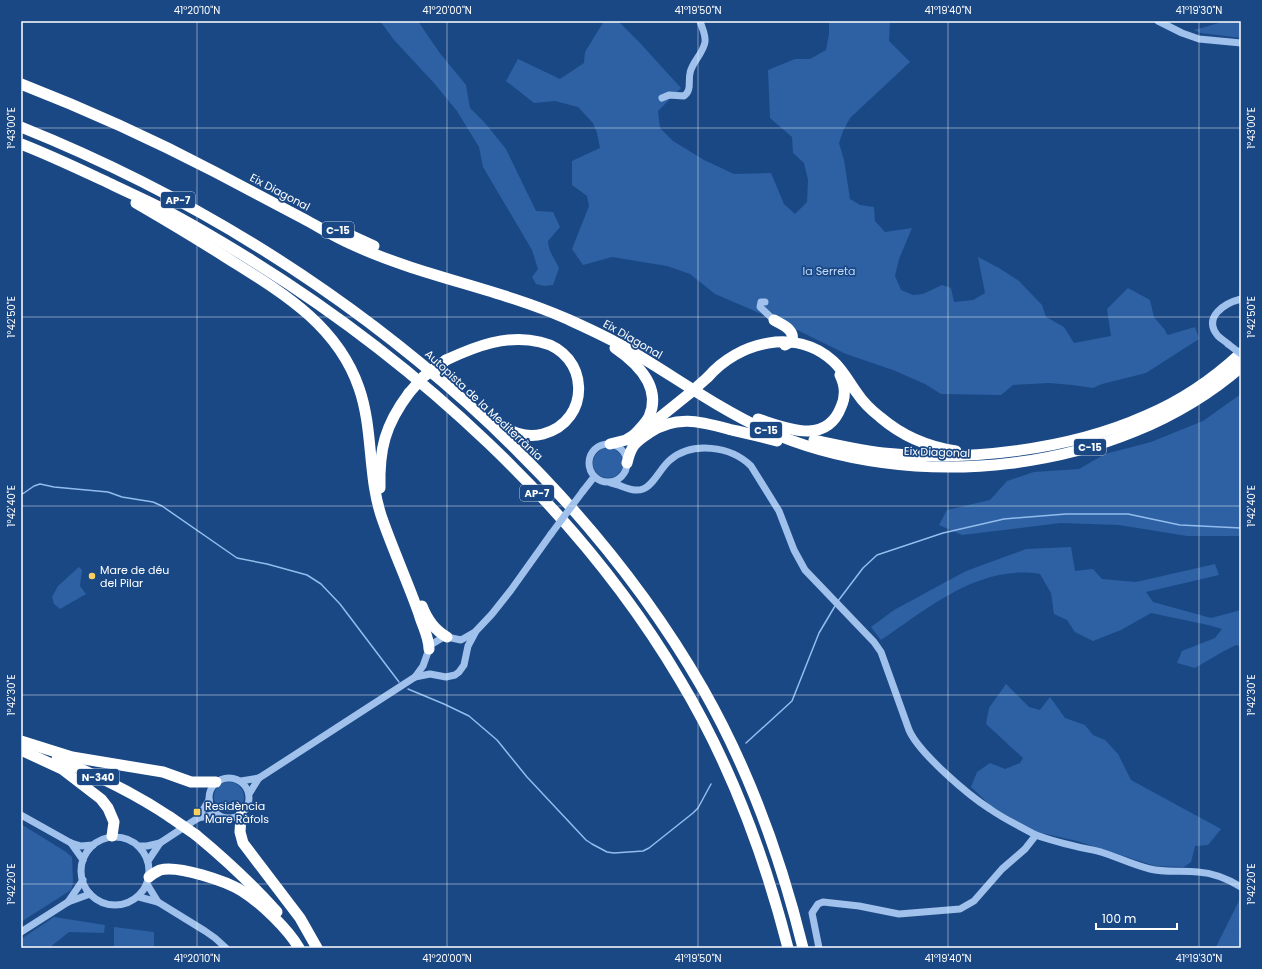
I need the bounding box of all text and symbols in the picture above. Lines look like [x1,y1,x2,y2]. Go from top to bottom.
text: 41°20'10"N [174,3,220,18]
text: 41°20'00"N [422,3,472,18]
text: 41°19'50"N [674,3,722,18]
text: 41°19'40"N [924,3,972,18]
text: 41°19'30"N [1176,3,1222,18]
text: 1°43'00"E [4,107,19,149]
text: 1°43'00"E [1244,107,1259,149]
street label: Eix Diagonal [247,169,313,215]
road number: AP-7 [161,192,195,208]
road number: C-15 [322,222,354,238]
park label: la Serreta [803,263,855,279]
text: 1°42'50"E [4,296,19,338]
text: 1°42'50"E [1244,296,1259,338]
street label: Eix Diagonal [600,316,666,362]
street label: Autopista de la Mediterrània [421,346,547,464]
road number: C-15 [750,422,782,438]
road number: C-15 [1074,439,1106,455]
street label: Eix Diagonal [904,443,970,461]
text: 1°42'40"E [4,485,19,527]
road number: AP-7 [520,485,554,501]
text: 1°42'40"E [1244,485,1259,527]
place label: Mare de déu del Pilar [100,562,169,591]
marker: Mare de déu del Pilar [87,571,97,581]
text: 1°42'30"E [4,674,19,716]
text: 1°42'30"E [1244,674,1259,716]
road number: N-340 [77,769,119,785]
place label: Residència Mare Ràfols [205,798,269,827]
marker: Residència Mare Ràfols [192,807,202,817]
text: 1°42'20"E [4,863,19,905]
text: 1°42'20"E [1244,863,1259,905]
scale bar [1096,905,1177,931]
text: 100 m [1102,910,1136,927]
text: 41°20'10"N [174,951,220,966]
text: 41°20'00"N [422,951,472,966]
text: 41°19'50"N [674,951,722,966]
text: 41°19'40"N [924,951,972,966]
text: 41°19'30"N [1176,951,1222,966]

